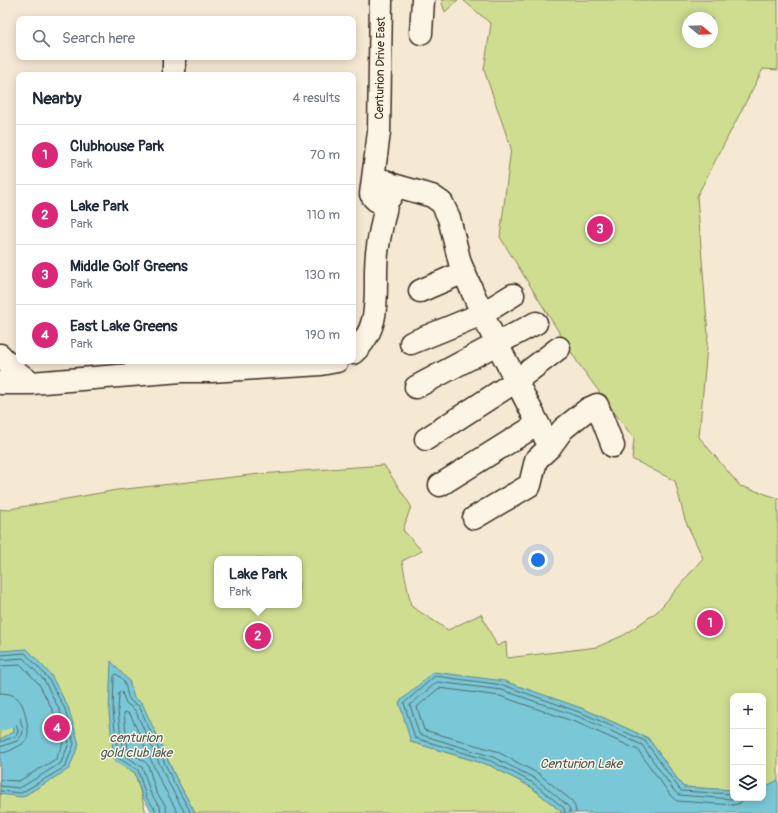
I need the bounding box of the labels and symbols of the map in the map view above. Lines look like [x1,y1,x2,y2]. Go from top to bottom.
north arrow [682,12,718,48]
street label: Centurion Drive East [372,16,389,120]
pin: 3 [587,214,613,244]
your location [528,550,548,570]
pin: 1 [697,608,723,638]
pin: 2 [245,621,271,651]
pin: 4 [44,713,70,743]
water label: centurion gold club lake [100,730,174,761]
water label: Centurion Lake [540,756,624,772]

